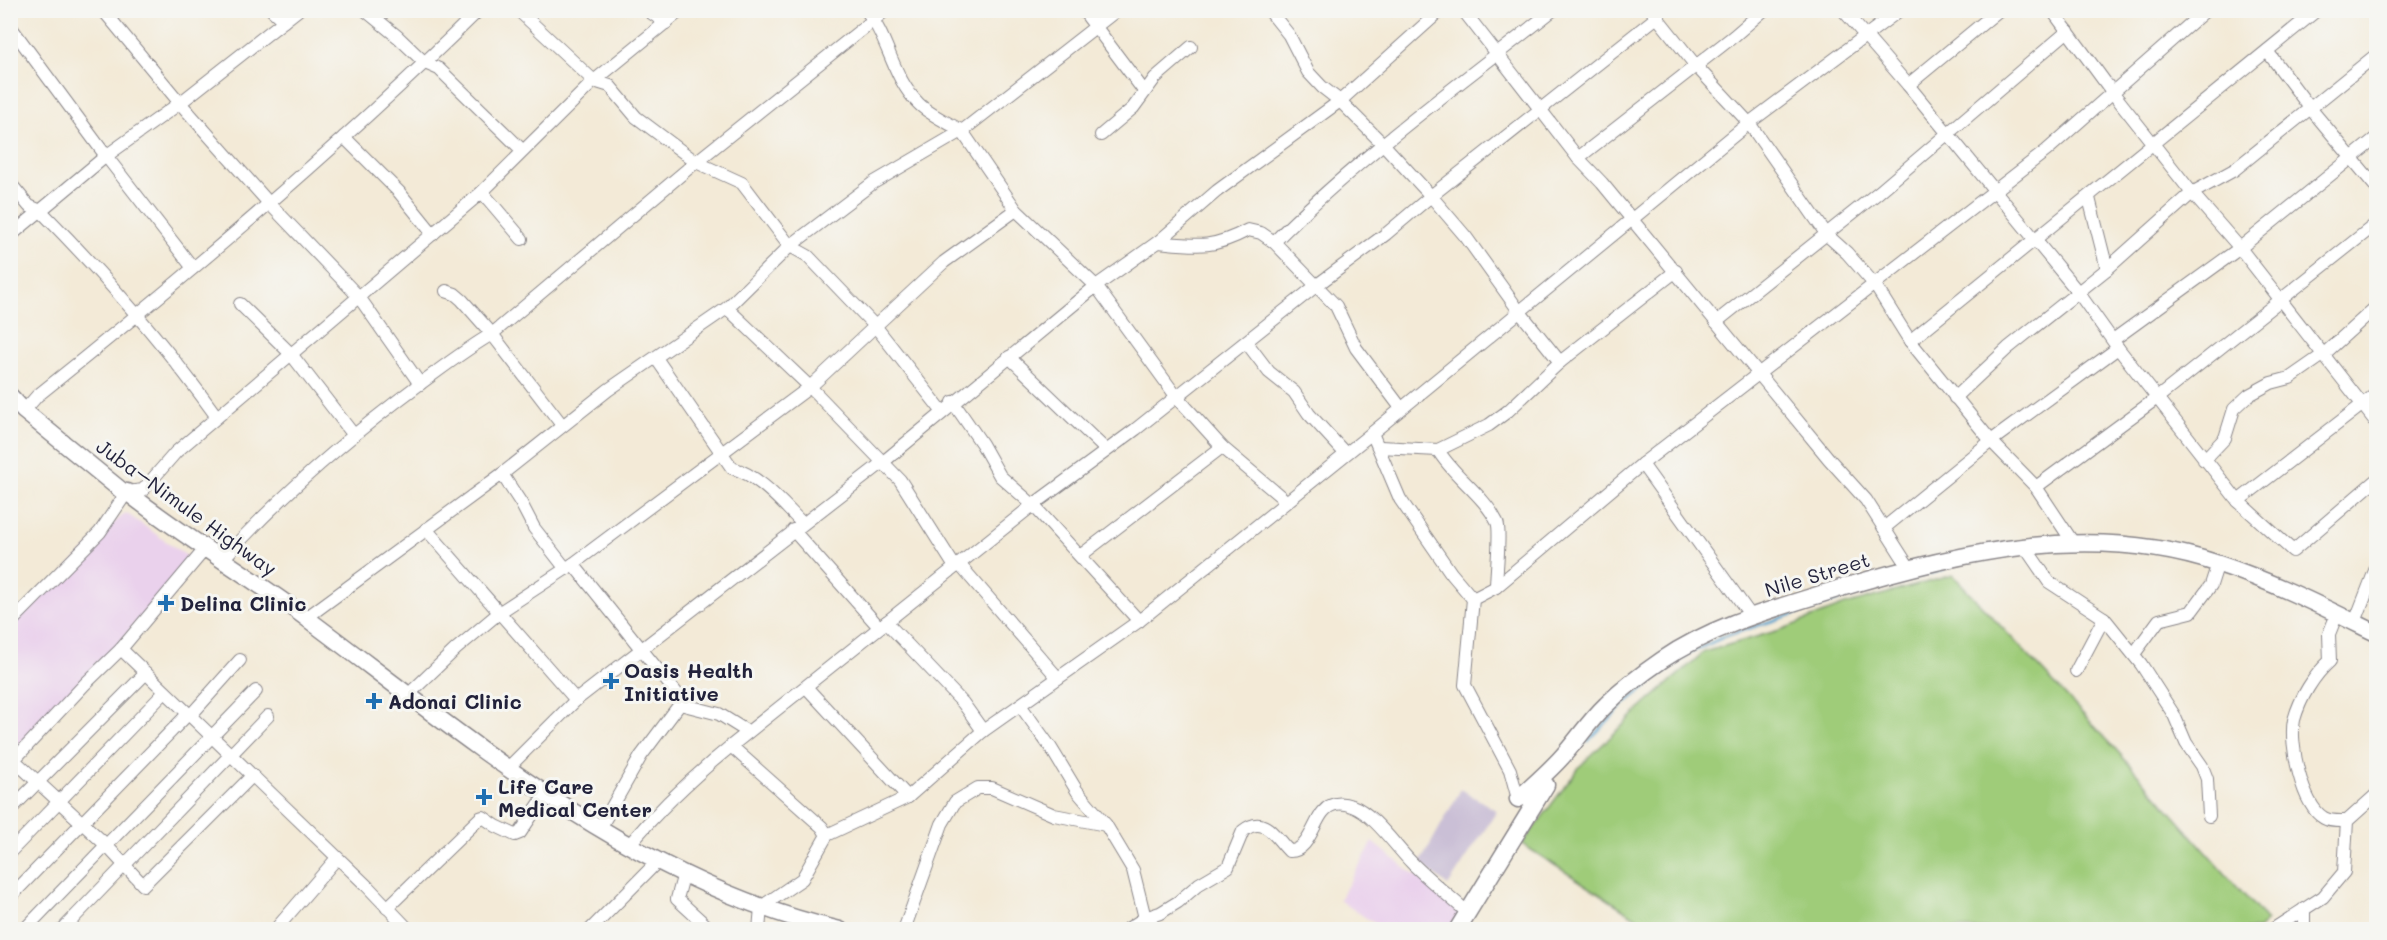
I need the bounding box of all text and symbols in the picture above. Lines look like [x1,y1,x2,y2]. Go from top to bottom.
street label: Juba–Nimule Highway [92,433,282,581]
street label: Nile Street [1761,546,1873,602]
place label: Delina Clinic [180,590,307,616]
marker: Delina Clinic [157,594,175,612]
place label: Oasis Health Initiative [624,657,753,706]
marker: Oasis Health Initiative [602,672,620,690]
place label: Adonai Clinic [388,688,522,714]
marker: Adonai Clinic [365,692,383,710]
place label: Life Care Medical Center [498,773,652,822]
marker: Life Care Medical Center [475,788,493,806]

